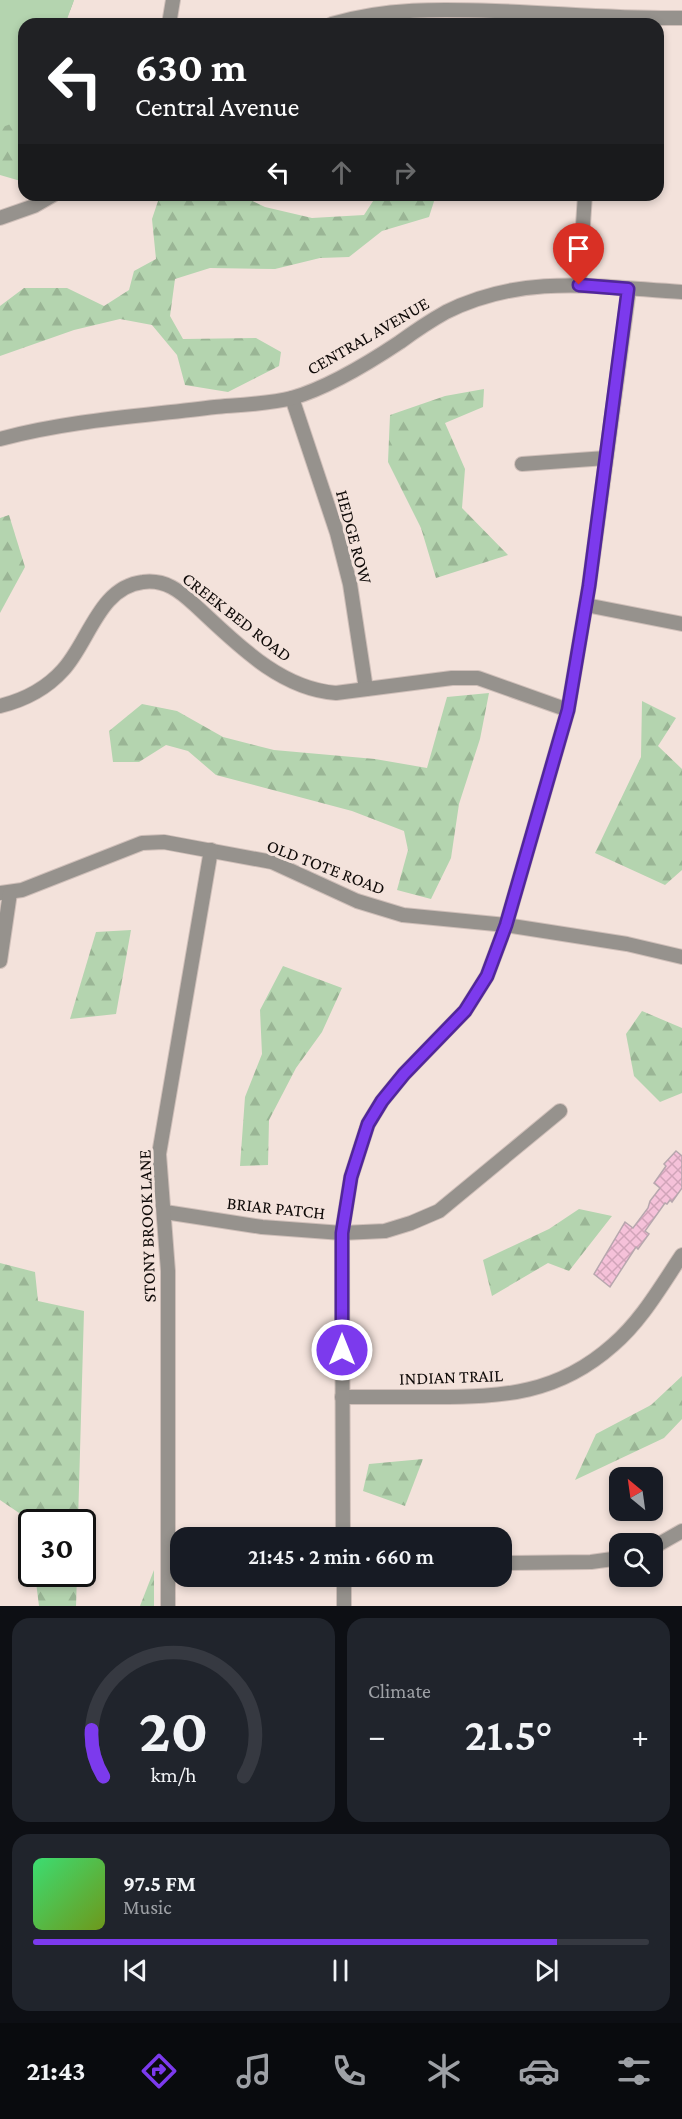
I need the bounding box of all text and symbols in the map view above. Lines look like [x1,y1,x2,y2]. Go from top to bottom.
icon: left [36,42,114,120]
text: 630 m [135,43,247,90]
text: Central Avenue [135,92,299,122]
icon: left [262,156,295,189]
icon: ahead [325,156,358,189]
icon: right [388,156,421,189]
pin [553,223,604,285]
icon: arrive [562,232,595,265]
street label: CENTRAL AVENUE [304,293,433,379]
street label: HEDGE ROW [332,488,376,587]
street label: CREEK BED ROAD [179,568,295,666]
street label: OLD TOTE ROAD [264,835,388,899]
street label: STONY BROOK LANE [134,1149,160,1303]
street label: BRIAR PATCH [226,1193,326,1223]
position arrow [310,1318,374,1382]
street label: INDIAN TRAIL [399,1365,503,1389]
north arrow [609,1467,663,1521]
map controls [609,1467,663,1587]
speed limit sign: 30 [18,1509,96,1587]
button: search [609,1533,663,1587]
text: 21:45 · 2 min · 660 m [248,1544,434,1569]
text: Climate [368,1680,431,1702]
text: 20 [139,1695,208,1764]
text: 21.5° [464,1710,553,1760]
text: − [368,1717,385,1754]
text: + [632,1717,649,1754]
text: km/h [150,1763,197,1787]
text: 97.5 FM [123,1871,196,1896]
text: Music [123,1896,172,1918]
icon: previous [119,1954,152,1987]
icon: pause [324,1954,357,1987]
icon: next [530,1954,563,1987]
icon: directions [138,2050,180,2092]
icon: music [233,2050,275,2092]
icon: phone [328,2050,370,2092]
icon: climate [423,2050,465,2092]
icon: car [518,2050,560,2092]
icon: filters [613,2050,655,2092]
text: 21:43 [27,2056,85,2086]

